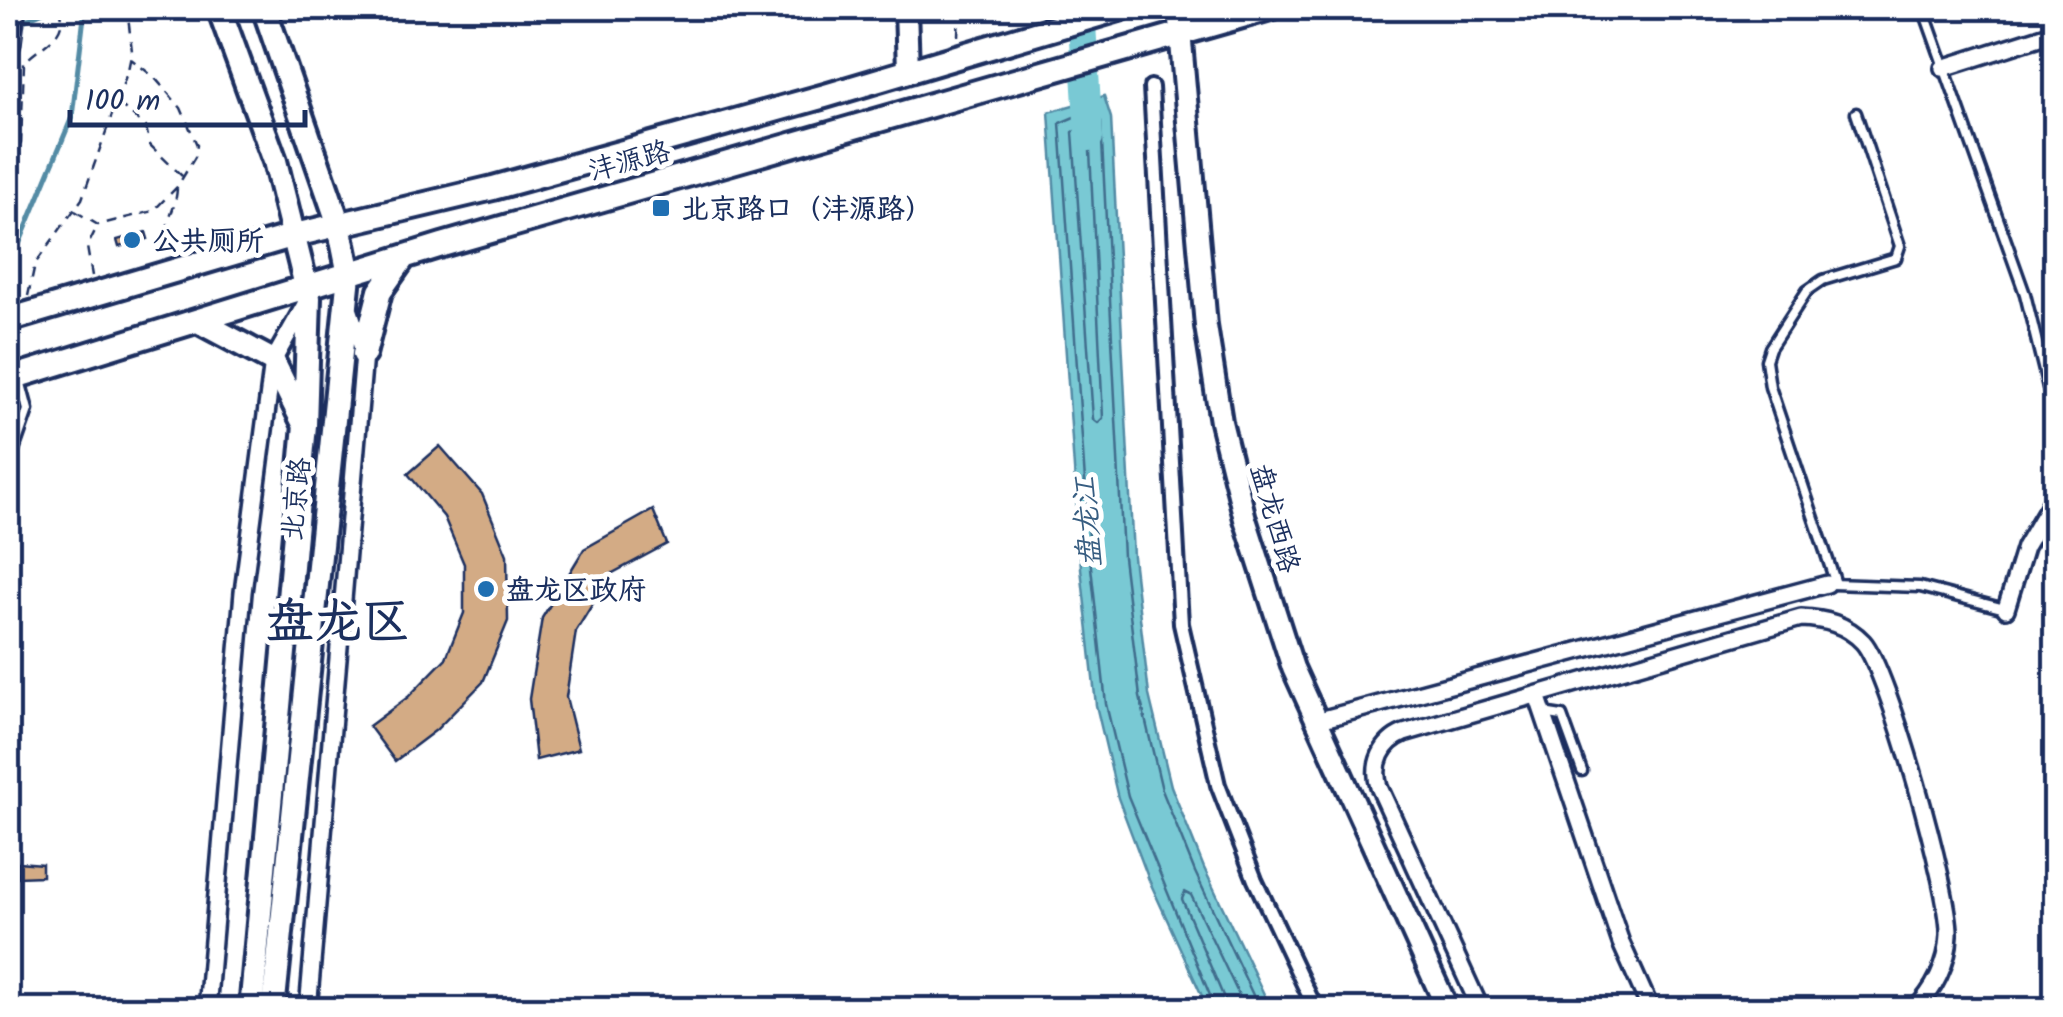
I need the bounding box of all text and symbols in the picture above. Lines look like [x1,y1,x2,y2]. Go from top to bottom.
scale bar [70,65,305,127]
text: 100 m [85,78,160,126]
street label: 沣源路 [583,130,676,195]
place label: 北京路口（沣源路） [681,188,933,233]
marker: 北京路口（沣源路） [650,197,672,219]
place label: 公共厕所 [152,220,264,265]
marker: 公共厕所 [121,229,143,251]
street label: 北京路 [271,455,324,543]
street label: 盘龙西路 [1237,459,1311,579]
water label: 盘龙江 [1062,473,1116,568]
place label: 盘龙区政府 [506,569,646,614]
marker: 盘龙区政府 [475,578,497,600]
district label: 盘龙区 [266,586,410,662]

